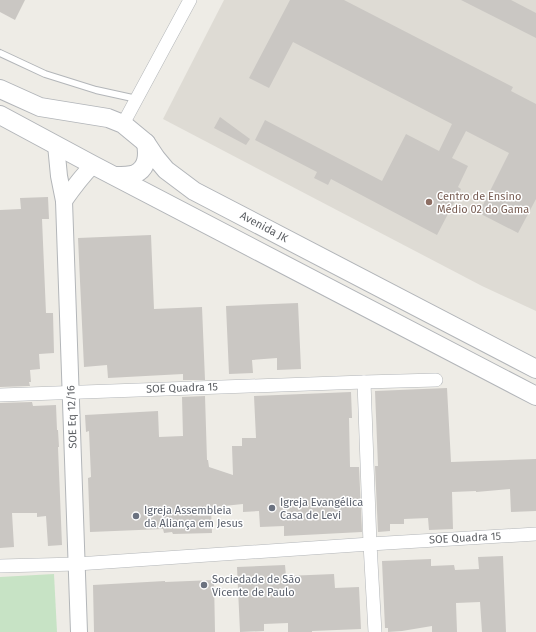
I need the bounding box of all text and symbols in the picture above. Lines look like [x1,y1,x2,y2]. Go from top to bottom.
place label: Centro de Ensino Médio 02 do Gama [437,190,529,216]
marker: Centro de Ensino Médio 02 do Gama [424,197,434,207]
street label: Avenida JK [238,209,291,245]
street label: SOE Quadra 15 [146,380,219,396]
street label: SOE Eq 12/16 [64,385,80,449]
place label: Igreja Evangélica Casa de Levi [280,496,363,522]
marker: Igreja Evangélica Casa de Levi [267,503,277,513]
place label: Igreja Assembleia da Aliança em Jesus [144,504,243,530]
marker: Igreja Assembleia da Aliança em Jesus [131,511,141,521]
street label: SOE Quadra 15 [429,530,502,546]
place label: Sociedade de São Vicente de Paulo [212,573,301,599]
marker: Sociedade de São Vicente de Paulo [199,580,209,590]

